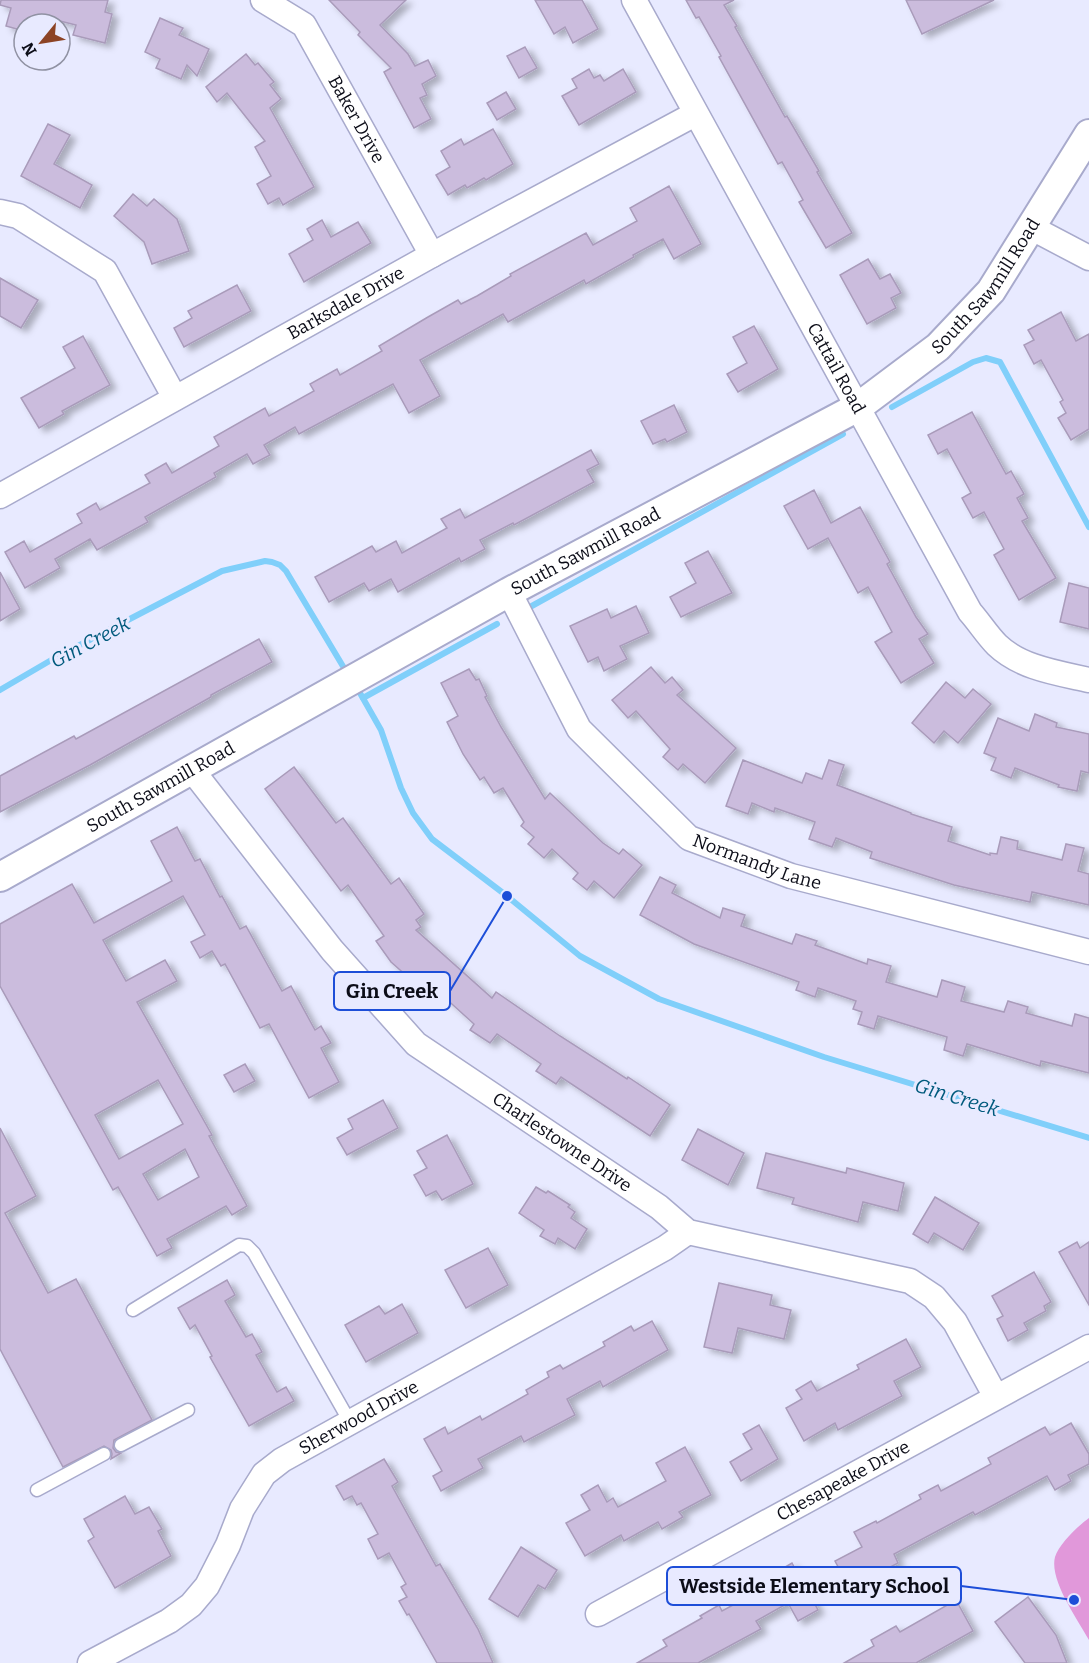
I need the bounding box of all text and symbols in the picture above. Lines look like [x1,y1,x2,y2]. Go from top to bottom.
north arrow [12,12,72,72]
text: N [18,39,41,59]
street label: Baker Drive [323,72,390,167]
street label: South Sawmill Road [927,214,1045,359]
street label: Barksdale Drive [284,262,408,344]
street label: Cattail Road [802,319,870,418]
street label: South Sawmill Road [507,503,664,600]
water label: Gin Creek [46,611,134,673]
street label: South Sawmill Road [83,737,239,837]
street label: Normandy Lane [690,829,824,894]
callout: Gin Creek [334,972,450,1010]
text: Gin Creek [346,979,438,1003]
water label: Gin Creek [912,1073,1002,1121]
street label: Charlestowne Drive [488,1087,636,1197]
street label: Sherwood Drive [295,1376,422,1459]
street label: Chesapeake Drive [773,1436,914,1526]
callout: Westside Elementary School [667,1567,961,1605]
text: Westside Elementary School [679,1574,949,1598]

